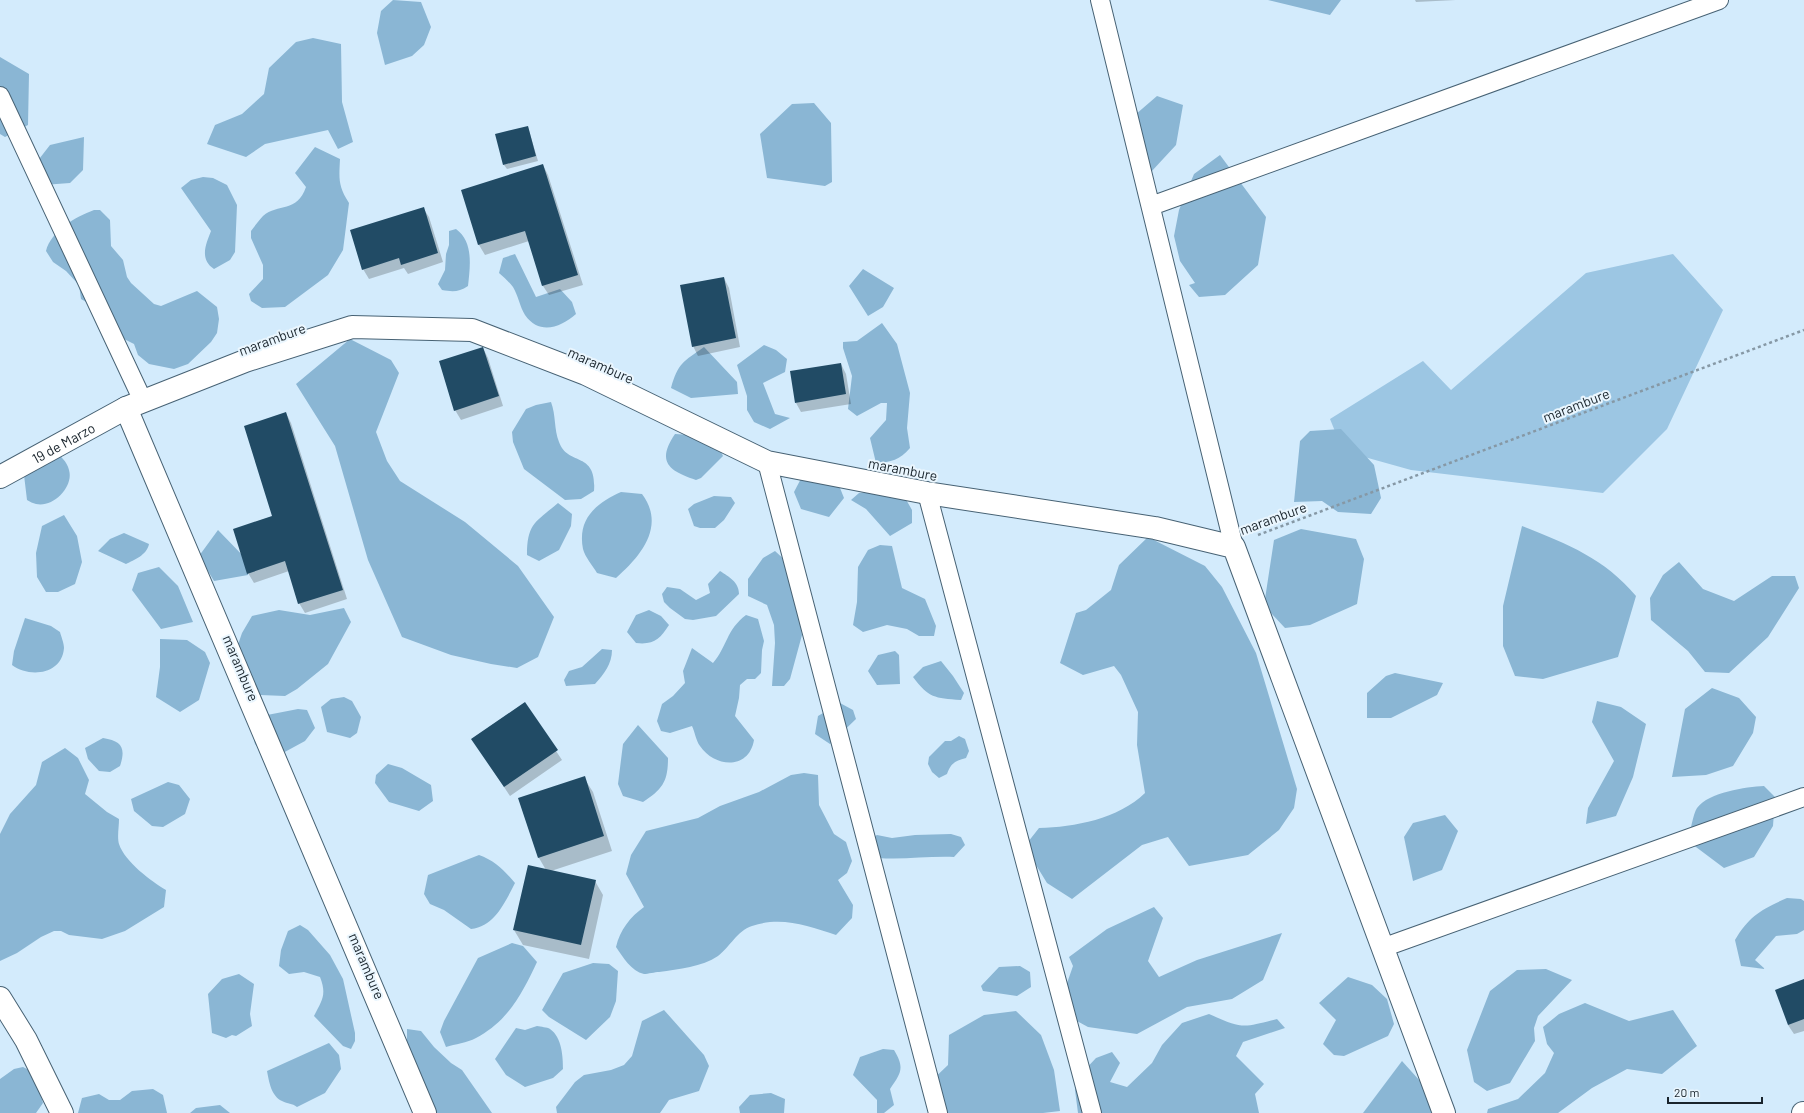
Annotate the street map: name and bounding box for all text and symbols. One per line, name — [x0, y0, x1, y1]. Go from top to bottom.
street label: marambure — [236, 319, 308, 359]
street label: marambure — [565, 343, 637, 387]
street label: marambure — [1540, 384, 1612, 426]
street label: 19 de Marzo — [29, 418, 98, 466]
street label: marambure — [867, 454, 939, 484]
street label: marambure — [1237, 498, 1309, 538]
street label: marambure — [219, 632, 263, 704]
street label: marambure — [345, 930, 389, 1002]
scale bar — [1668, 1079, 1762, 1105]
text: 20 m — [1674, 1085, 1700, 1099]

